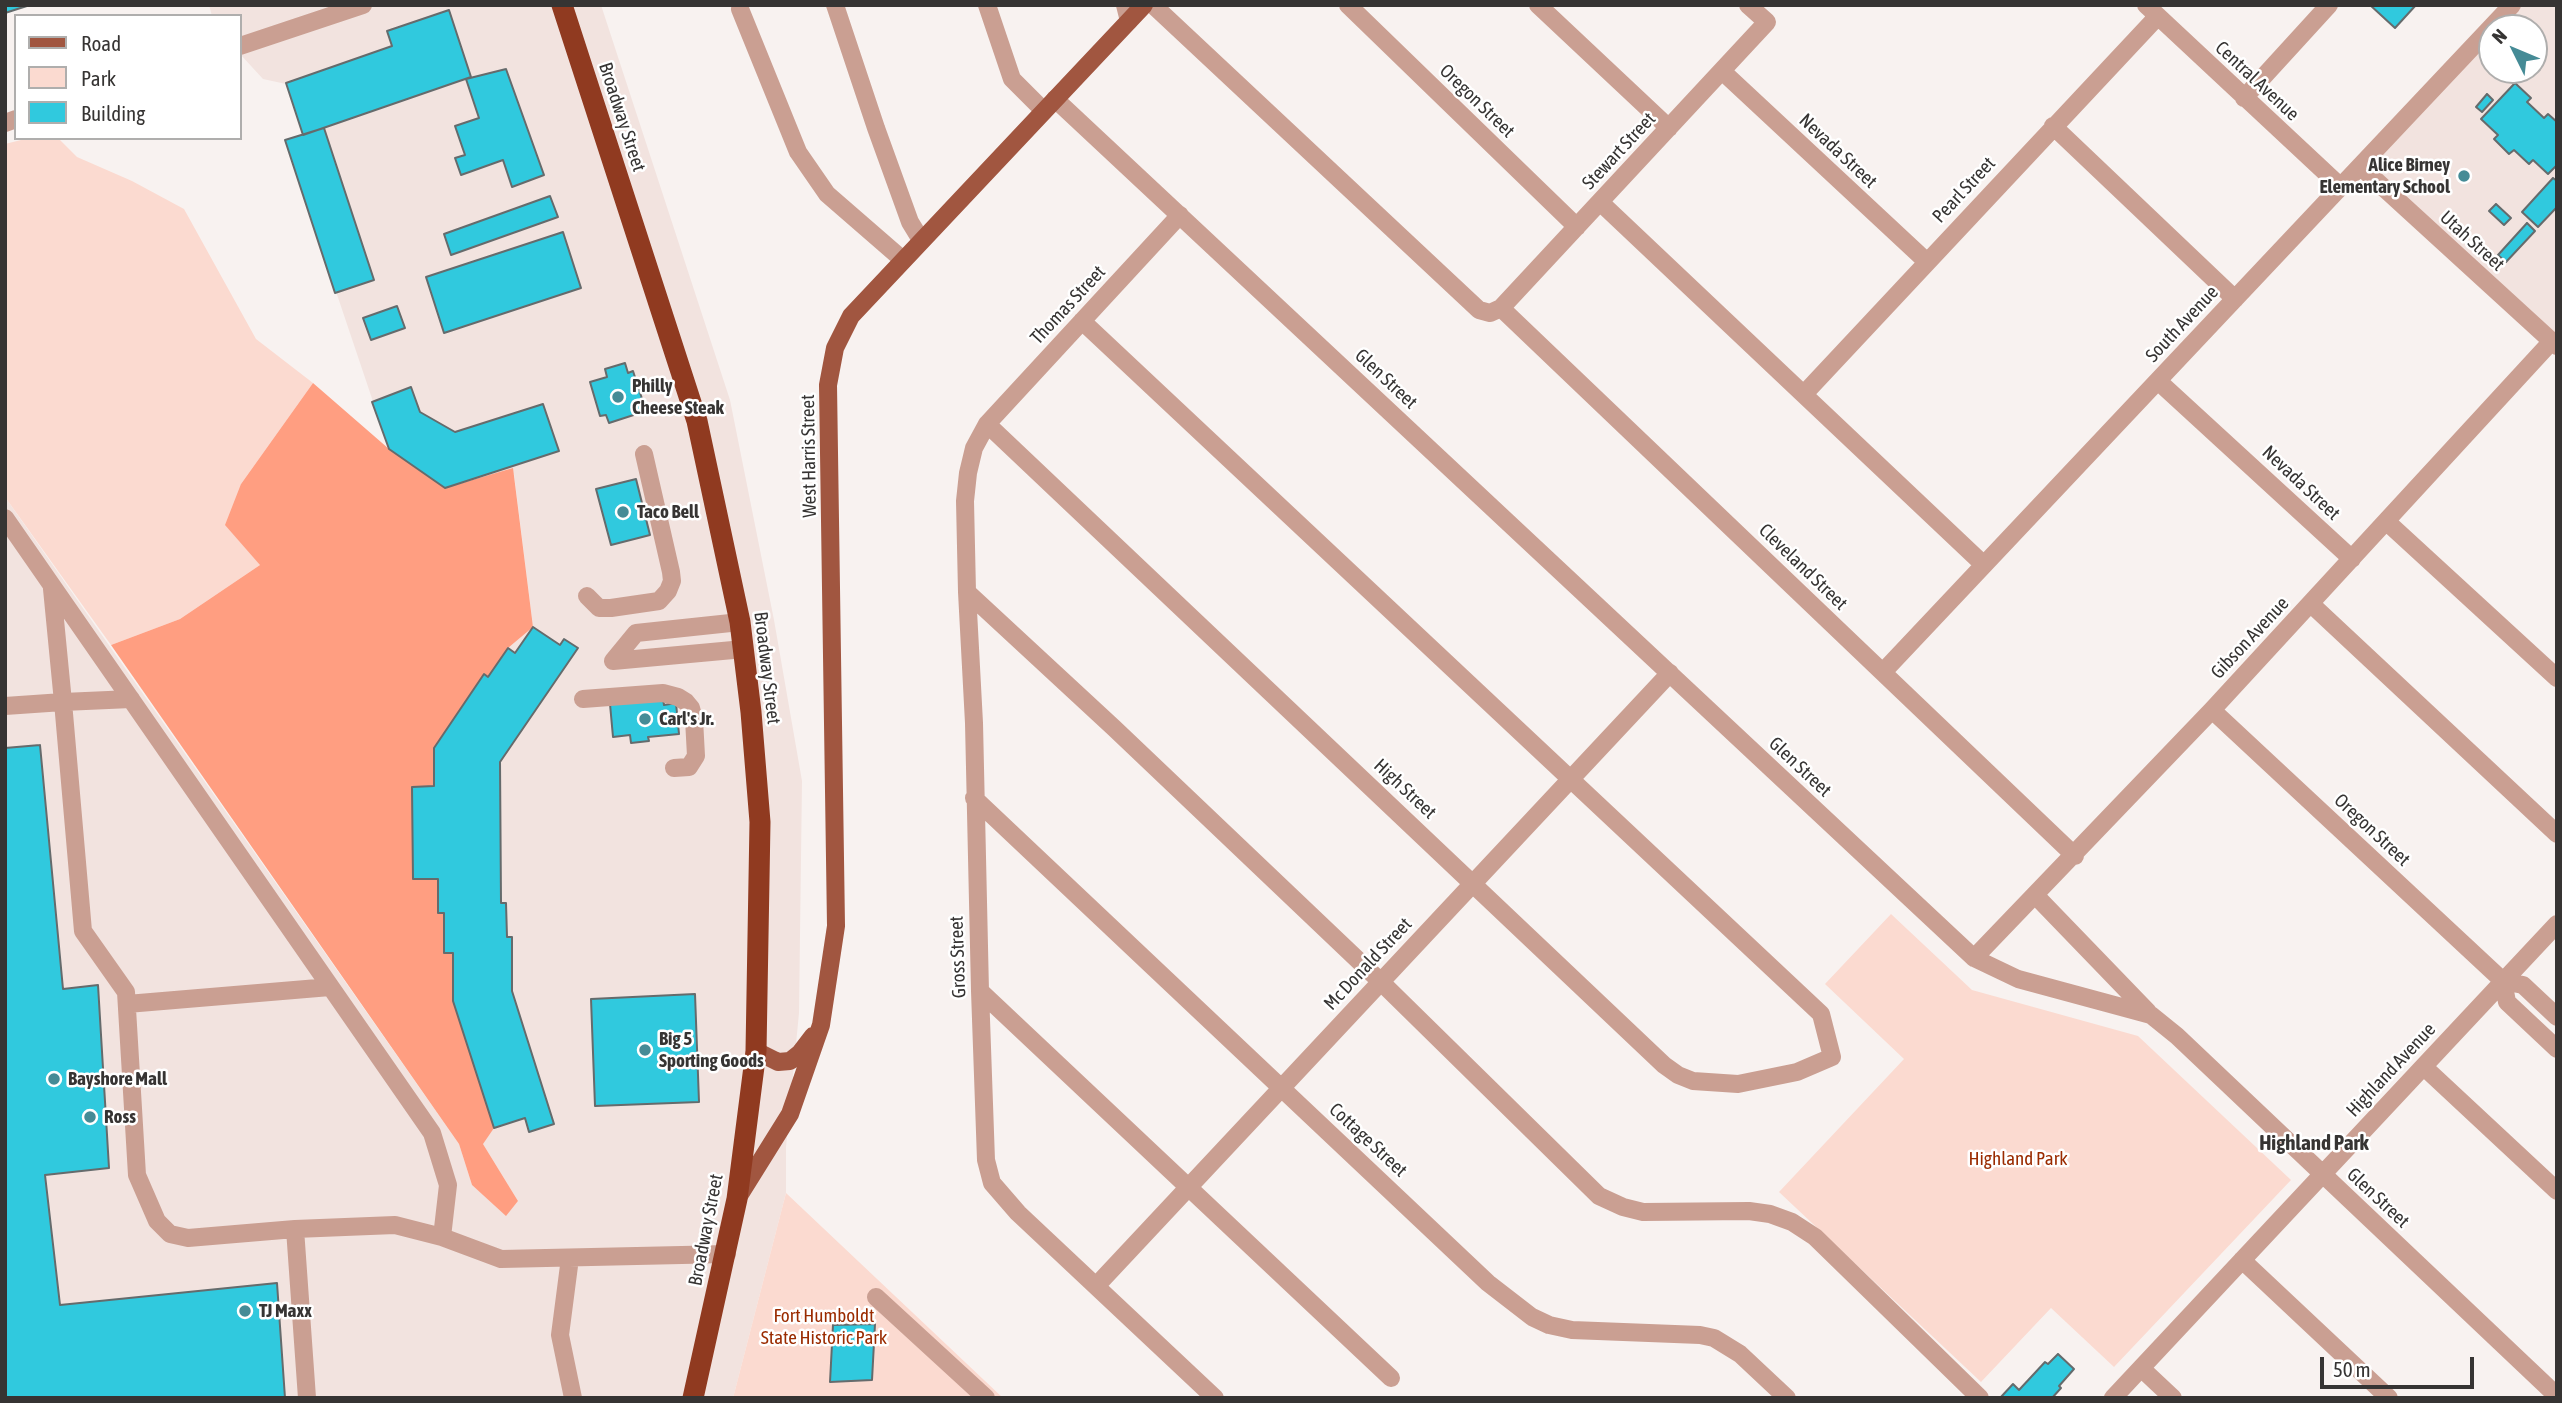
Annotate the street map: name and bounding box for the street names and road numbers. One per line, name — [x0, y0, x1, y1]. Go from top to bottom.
street label: Central Avenue — [2210, 36, 2304, 126]
street label: Broadway Street — [594, 60, 650, 174]
street label: Oregon Street — [1435, 60, 1519, 142]
street label: Stewart Street — [1578, 108, 1660, 194]
street label: Nevada Street — [1794, 109, 1882, 193]
street label: Pearl Street — [1928, 152, 2000, 228]
street label: Utah Street — [2435, 206, 2509, 276]
street label: Thomas Street — [1026, 261, 1110, 349]
street label: South Avenue — [2141, 281, 2223, 367]
street label: Glen Street — [1350, 344, 1422, 414]
street label: West Harris Street — [797, 394, 821, 518]
street label: Nevada Street — [2257, 441, 2345, 525]
street label: Cleveland Street — [1754, 519, 1852, 615]
street label: Gibson Avenue — [2206, 592, 2294, 684]
street label: Broadway Street — [749, 610, 785, 726]
street label: Glen Street — [1764, 732, 1836, 802]
street label: High Street — [1369, 754, 1441, 824]
street label: Oregon Street — [2329, 789, 2415, 871]
street label: Mc Donald Street — [1319, 913, 1417, 1015]
street label: Gross Street — [945, 915, 971, 999]
street label: Highland Avenue — [2342, 1018, 2440, 1122]
street label: Cottage Street — [1324, 1098, 1412, 1182]
street label: Glen Street — [2342, 1163, 2414, 1233]
street label: Broadway Street — [684, 1172, 728, 1288]

